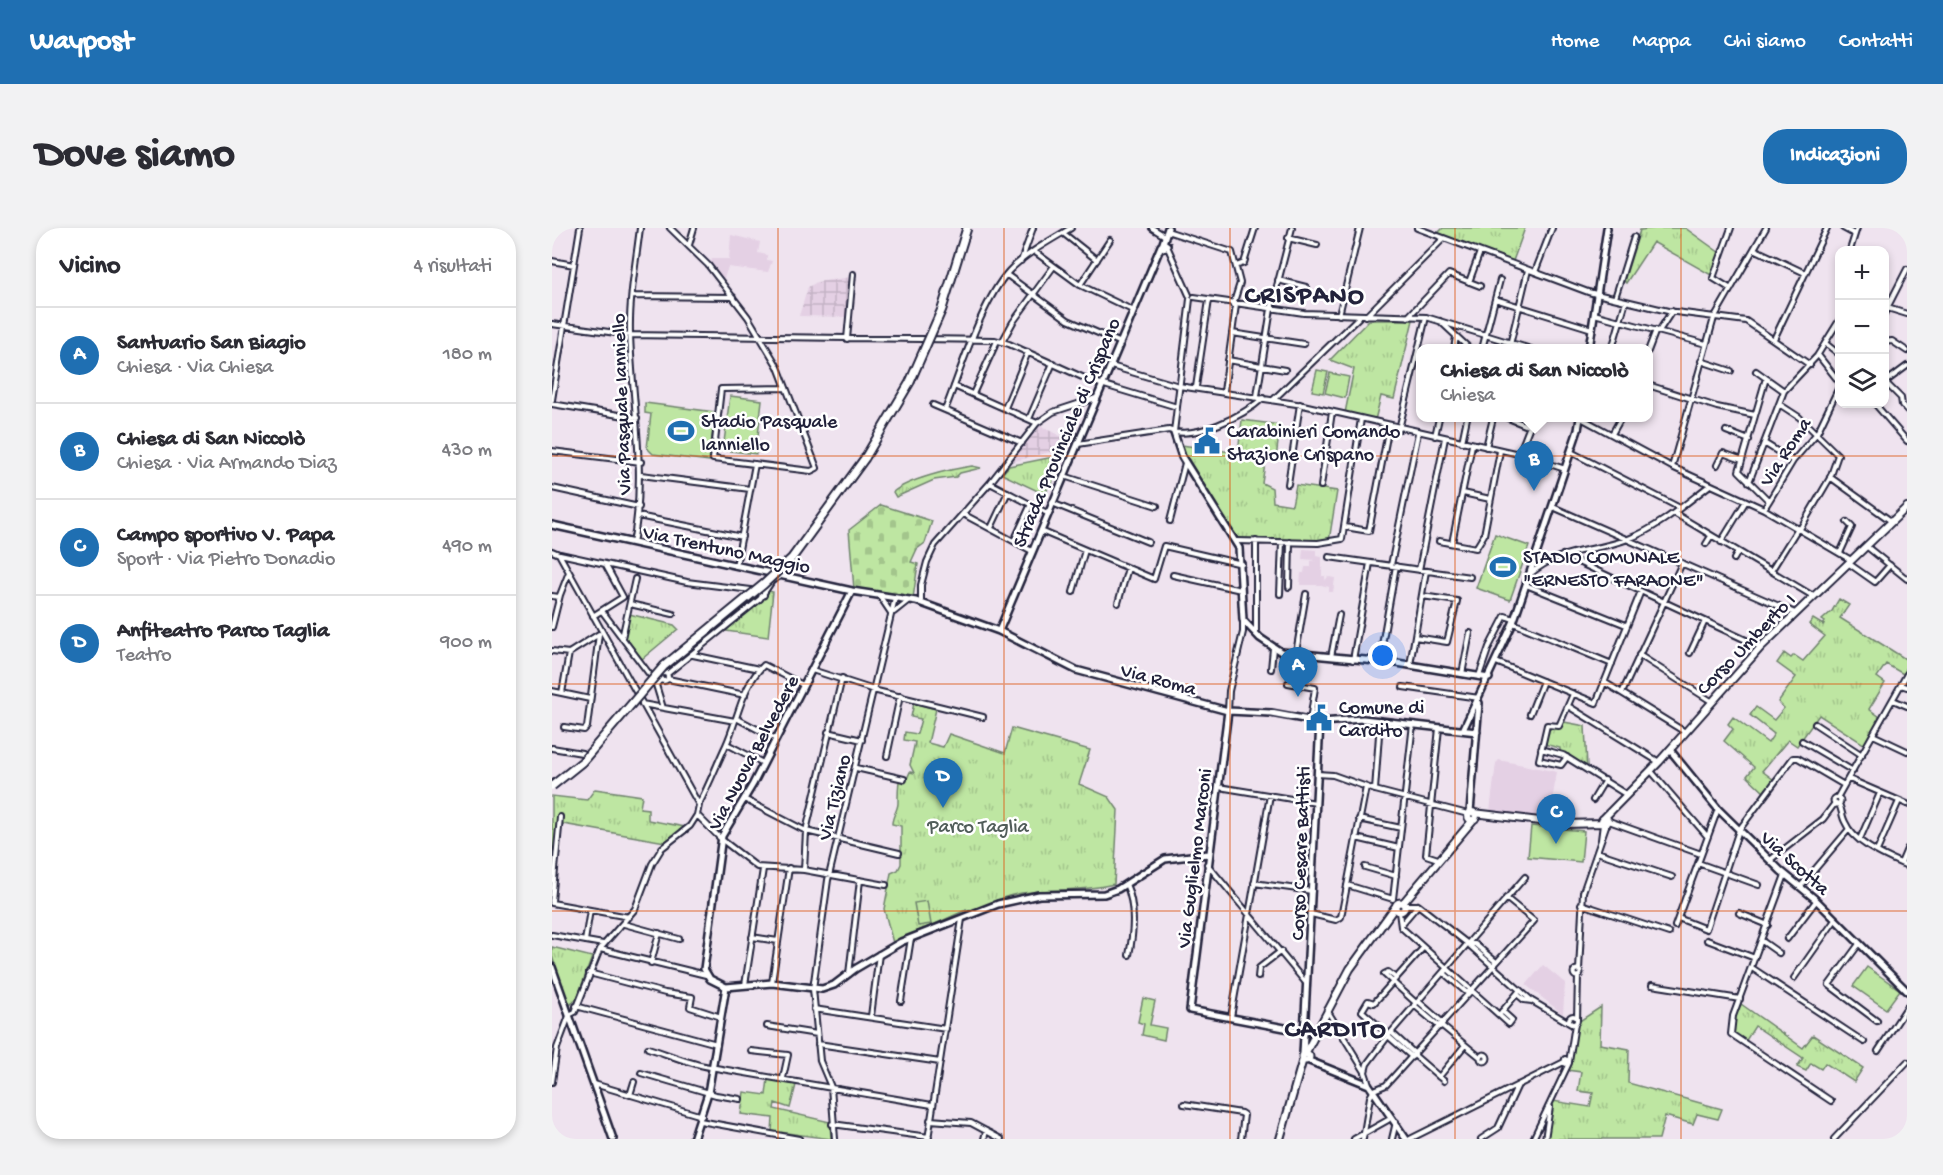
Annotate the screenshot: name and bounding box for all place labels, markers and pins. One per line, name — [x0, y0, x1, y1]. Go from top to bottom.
place label: Stadio Pasquale Ianniello — [701, 412, 838, 458]
sports icon: Stadio Pasquale Ianniello — [666, 416, 696, 446]
place label: Carabinieri Comando Stazione Crispano — [1227, 422, 1400, 468]
public building icon: Carabinieri Comando Stazione Crispano — [1192, 426, 1222, 456]
pin: B — [1514, 442, 1554, 491]
place label: STADIO COMUNALE "ERNESTO FARAONE" — [1523, 548, 1704, 594]
sports icon: STADIO COMUNALE "ERNESTO FARAONE" — [1488, 552, 1518, 582]
pin: A — [1278, 648, 1318, 697]
place label: Comune di Cardito — [1339, 698, 1424, 744]
public building icon: Comune di Cardito — [1304, 703, 1334, 733]
pin: D — [924, 758, 962, 808]
pin: C — [1536, 794, 1576, 844]

